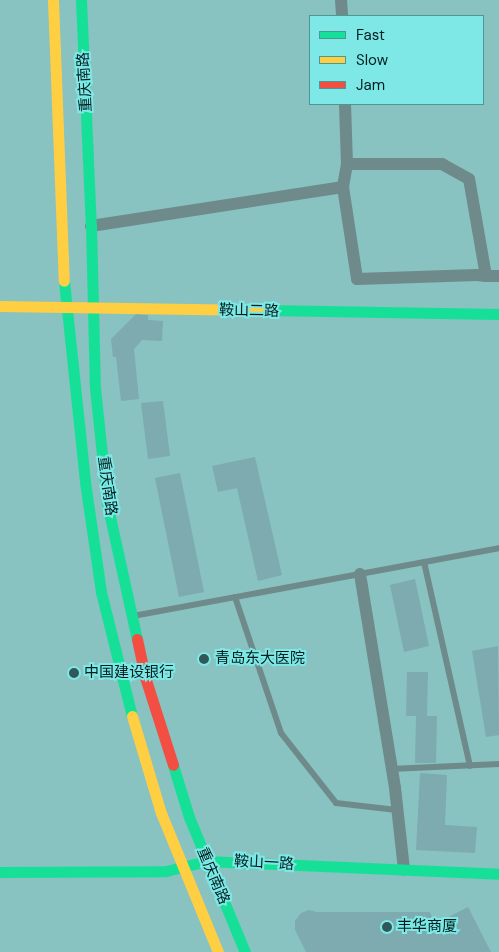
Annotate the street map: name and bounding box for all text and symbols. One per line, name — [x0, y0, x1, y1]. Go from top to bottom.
legend — [309, 15, 484, 105]
text: Fast — [356, 25, 385, 45]
text: Slow — [356, 50, 388, 70]
street label: 重庆南路 — [74, 52, 96, 112]
text: Jam — [356, 75, 385, 95]
street label: 鞍山二路 — [219, 301, 279, 321]
street label: 重庆南路 — [94, 455, 120, 517]
place label: 青岛东大医院 — [215, 650, 305, 668]
marker: 青岛东大医院 — [197, 652, 211, 666]
place label: 中国建设银行 — [84, 664, 174, 682]
marker: 中国建设银行 — [68, 667, 80, 679]
street label: 重庆南路 — [193, 845, 233, 907]
street label: 鞍山一路 — [234, 852, 294, 874]
place label: 丰华商厦 — [397, 918, 457, 936]
marker: 丰华商厦 — [381, 921, 393, 933]

